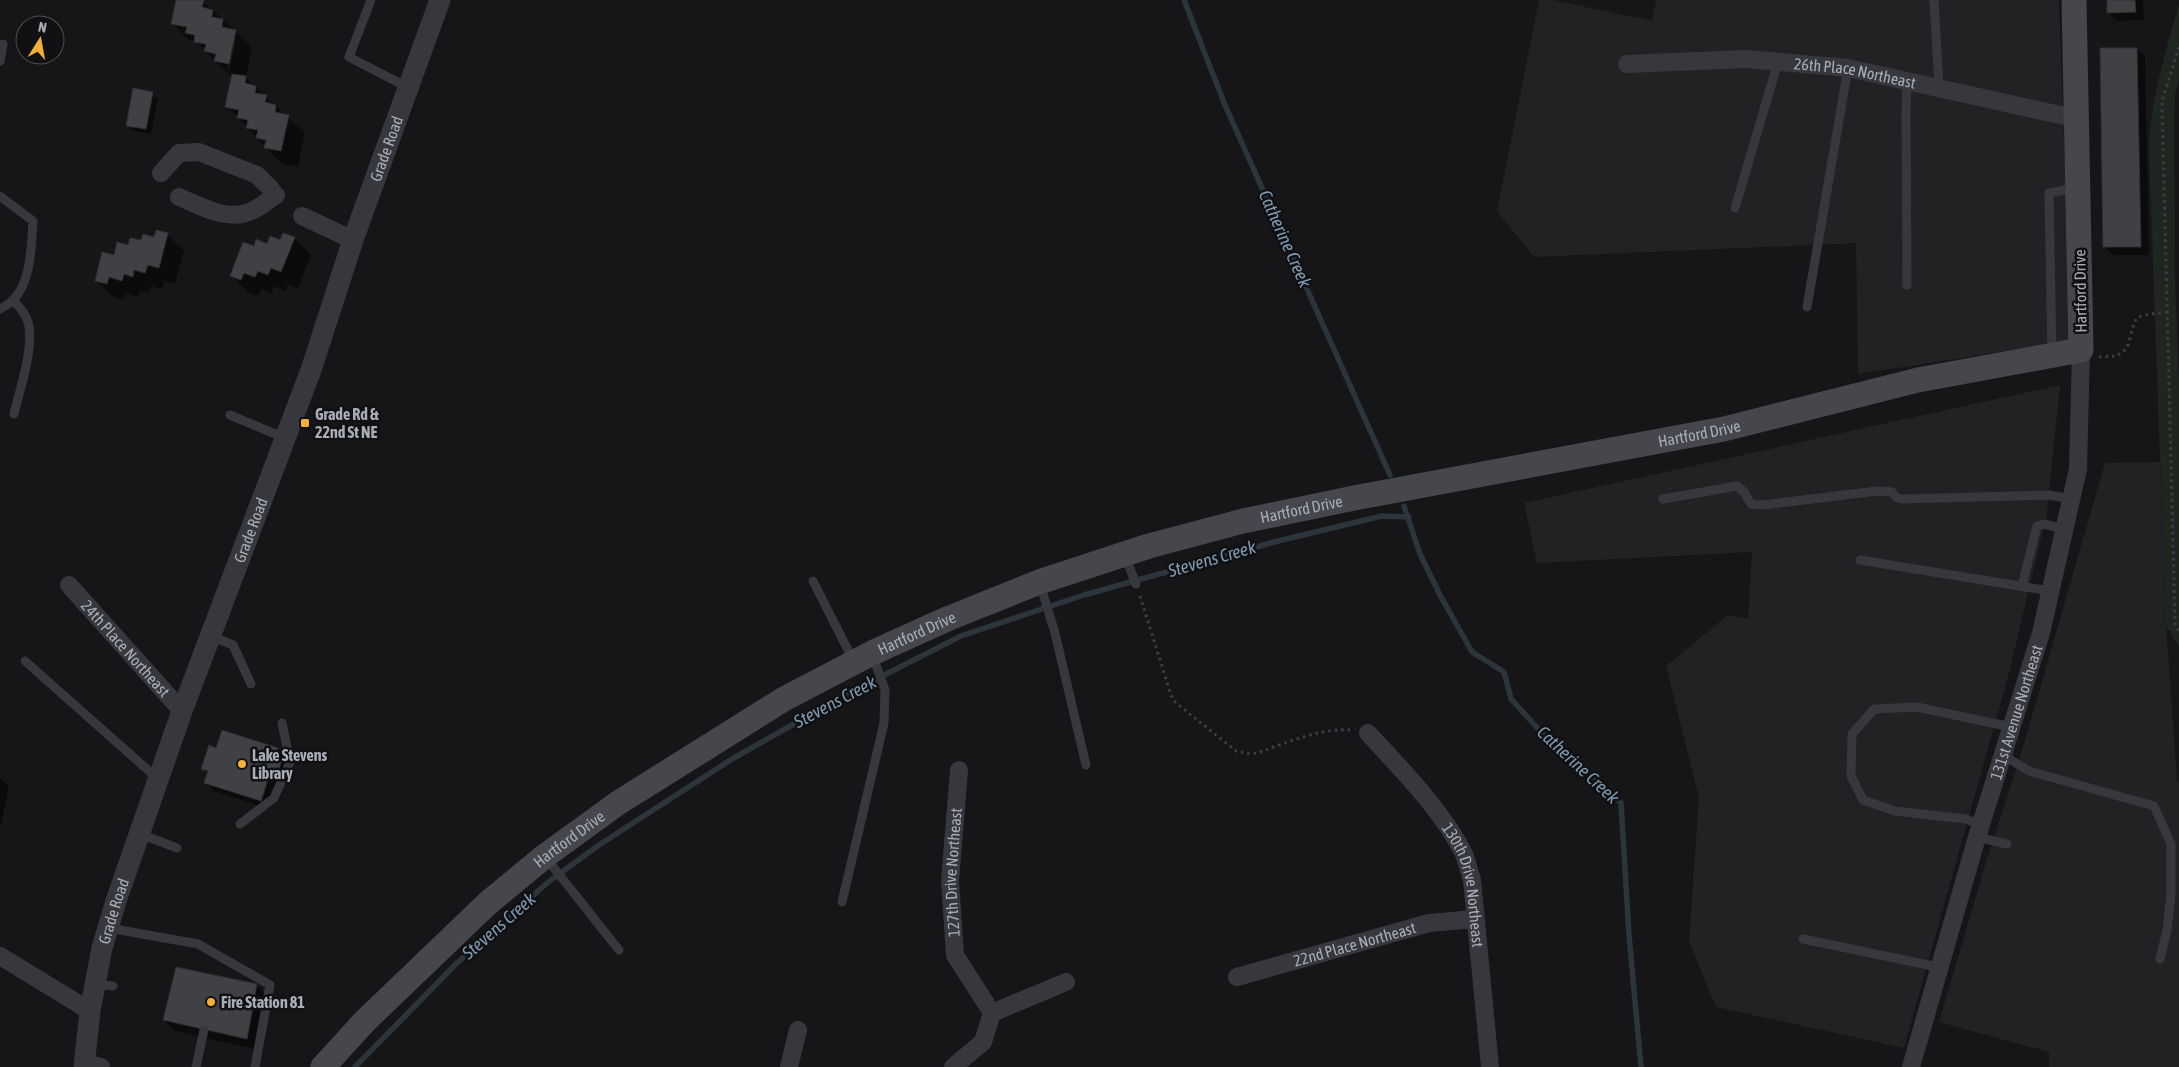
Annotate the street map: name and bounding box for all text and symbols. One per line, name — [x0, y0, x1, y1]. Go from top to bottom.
north arrow — [15, 15, 65, 65]
text: N — [37, 19, 48, 36]
street label: 26th Place Northeast — [1793, 54, 1918, 92]
street label: Grade Road — [366, 114, 406, 184]
water label: Catherine Creek — [1255, 187, 1317, 292]
street label: Hartford Drive — [2070, 249, 2090, 333]
place label: Grade Rd & 22nd St NE — [315, 405, 379, 441]
street label: Hartford Drive — [1656, 416, 1742, 450]
marker: Grade Rd & 22nd St NE — [299, 417, 311, 429]
street label: Hartford Drive — [1259, 492, 1344, 526]
street label: Grade Road — [230, 495, 271, 565]
water label: Stevens Creek — [1165, 536, 1259, 581]
street label: 24th Place Northeast — [78, 596, 174, 701]
street label: Hartford Drive — [875, 608, 958, 658]
street label: 131st Avenue Northeast — [1987, 642, 2046, 782]
water label: Stevens Creek — [789, 671, 881, 732]
water label: Catherine Creek — [1533, 721, 1624, 809]
place label: Lake Stevens Library — [252, 746, 328, 782]
marker: Lake Stevens Library — [236, 758, 248, 770]
street label: Hartford Drive — [530, 807, 608, 871]
street label: 127th Drive Northeast — [941, 807, 965, 938]
street label: 130th Drive Northeast — [1439, 819, 1487, 948]
street label: Grade Road — [95, 876, 132, 946]
water label: Stevens Creek — [457, 887, 540, 964]
street label: 22nd Place Northeast — [1291, 918, 1418, 970]
place label: Fire Station 81 — [221, 993, 305, 1011]
marker: Fire Station 81 — [205, 996, 217, 1008]

